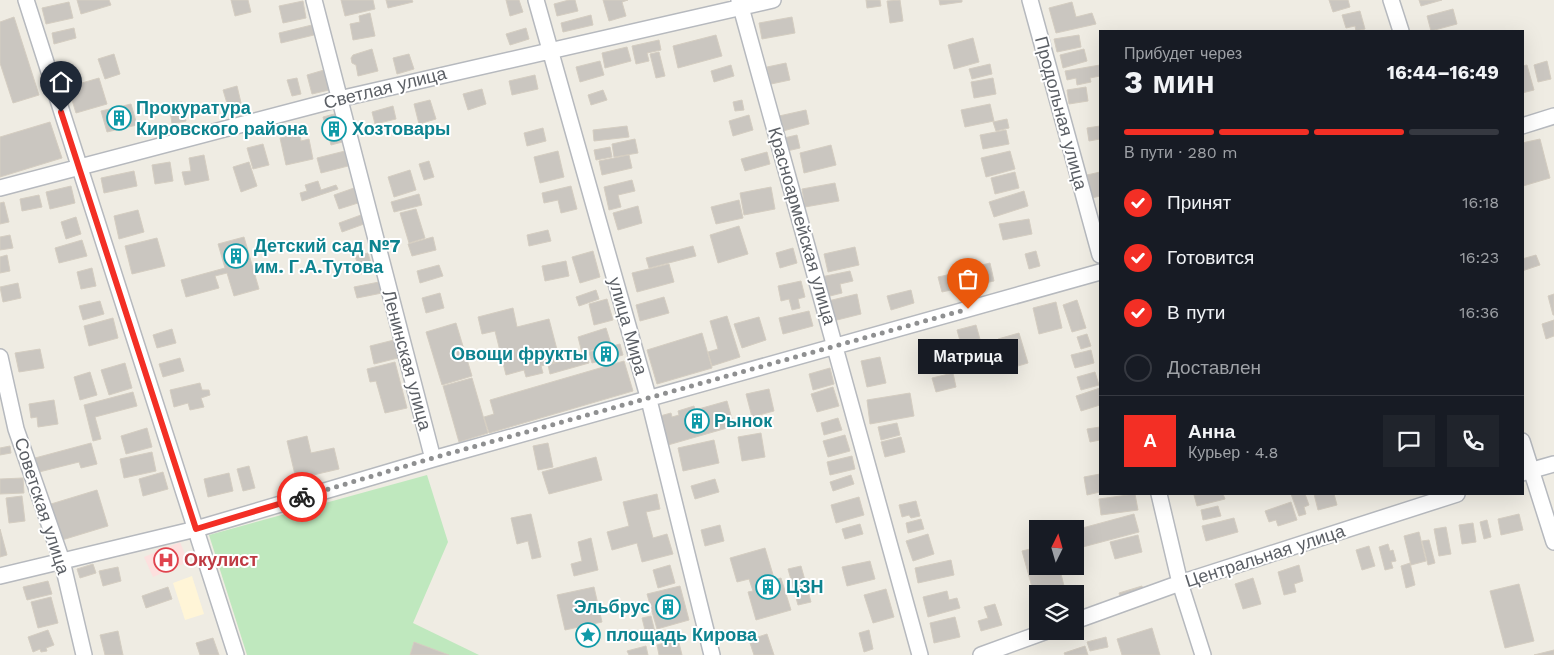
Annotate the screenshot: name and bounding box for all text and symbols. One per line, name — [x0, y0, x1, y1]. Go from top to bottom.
street label: Продольная улица — [1031, 34, 1092, 193]
text: Прибудет через — [1124, 44, 1242, 63]
pin — [40, 61, 82, 112]
text: 16:44–16:49 — [1387, 61, 1499, 84]
street label: Светлая улица — [321, 62, 449, 113]
text: 3 мин — [1124, 63, 1215, 101]
icon: home — [47, 68, 75, 96]
place label: Прокуратура Кировского района — [136, 97, 309, 139]
building icon: Прокуратура Кировского района — [106, 105, 132, 131]
building icon: Хозтовары — [321, 116, 347, 142]
place label: Хозтовары — [352, 118, 450, 139]
street label: Красноармейская улица — [764, 125, 841, 328]
text: В пути · 280 m — [1124, 143, 1237, 162]
icon: check — [1124, 189, 1152, 217]
text: Принят — [1167, 191, 1231, 214]
text: 16:18 — [1462, 193, 1499, 212]
place label: Детский сад №7 им. Г.А.Тутова — [254, 235, 400, 277]
building icon: Детский сад №7 им. Г.А.Тутова — [223, 243, 249, 269]
icon: check — [1124, 244, 1152, 272]
text: Готовится — [1167, 246, 1254, 269]
text: 16:23 — [1460, 248, 1499, 267]
pin — [947, 258, 989, 309]
icon: bag — [954, 265, 982, 293]
street label: улица Мира — [605, 275, 653, 378]
street label: Ленинская улица — [379, 287, 437, 433]
icon: check — [1124, 299, 1152, 327]
text: В пути — [1167, 301, 1225, 324]
text: 16:36 — [1459, 303, 1499, 322]
callout: Матрица — [918, 339, 1018, 374]
building icon: Овощи фрукты — [593, 341, 619, 367]
place label: Овощи фрукты — [451, 343, 588, 364]
text: Матрица — [934, 347, 1002, 366]
text: Доставлен — [1167, 356, 1261, 379]
building icon: Рынок — [684, 408, 710, 434]
place label: Рынок — [714, 410, 773, 431]
button: chat — [1383, 415, 1435, 467]
button: phone — [1447, 415, 1499, 467]
text: Анна — [1188, 420, 1235, 443]
text: А — [1143, 429, 1157, 452]
street label: Советская улица — [10, 435, 75, 578]
text: Курьер · 4.8 — [1188, 443, 1278, 462]
courier — [277, 472, 327, 522]
icon: bike — [288, 483, 316, 511]
street label: Центральная улица — [1182, 519, 1348, 591]
north arrow — [1029, 520, 1084, 575]
map controls — [1029, 520, 1084, 640]
hospital icon: Окулист — [153, 547, 179, 573]
place label: Окулист — [184, 549, 258, 570]
building icon: ЦЗН — [755, 574, 781, 600]
place label: ЦЗН — [786, 576, 823, 597]
button: layers — [1029, 585, 1084, 640]
building icon: Эльбрус — [655, 594, 681, 620]
place label: Эльбрус — [574, 596, 650, 617]
place icon: площадь Кирова — [575, 622, 601, 648]
place label: площадь Кирова — [606, 624, 758, 645]

